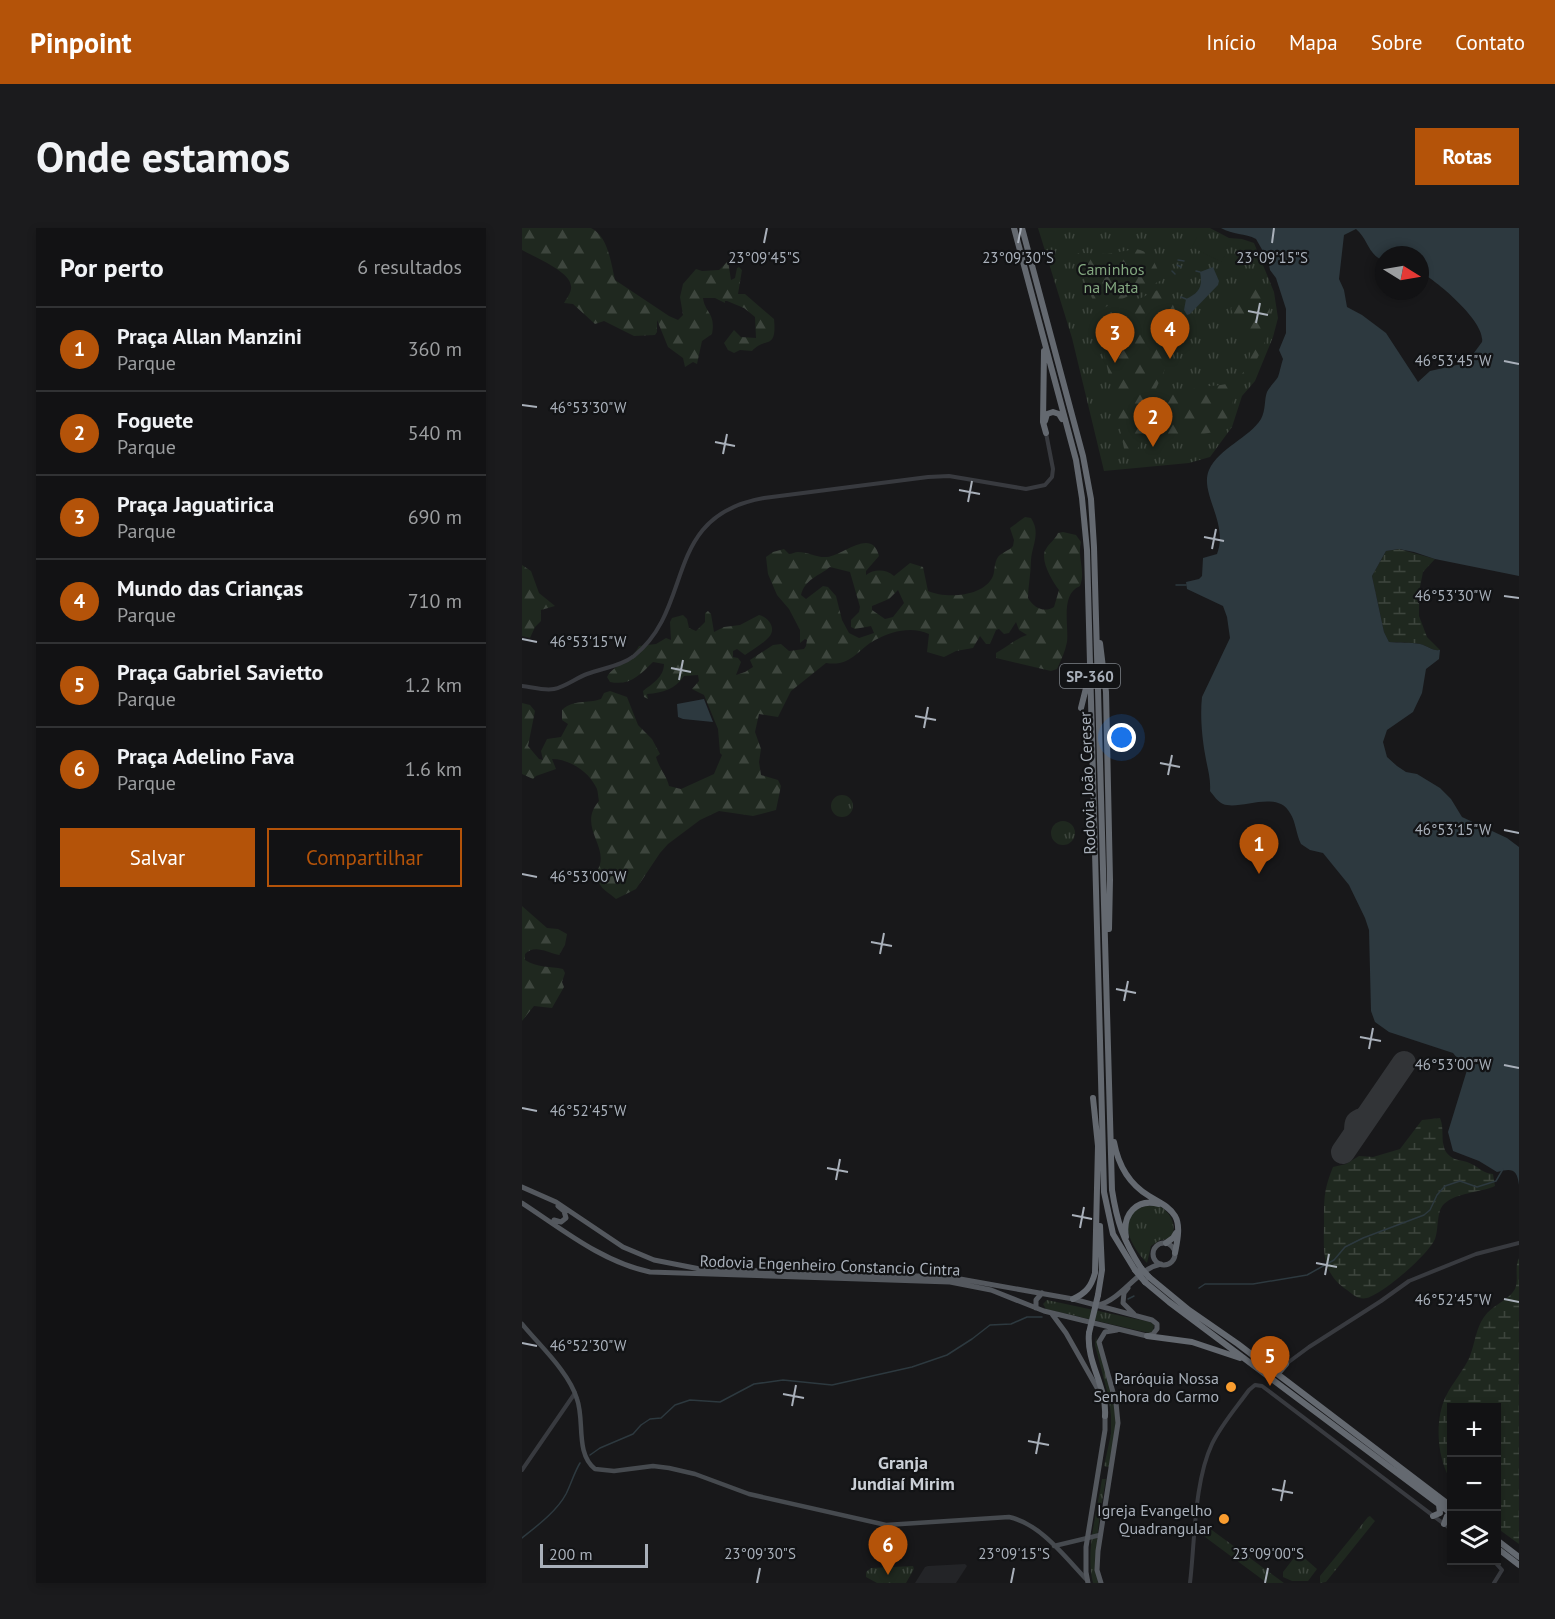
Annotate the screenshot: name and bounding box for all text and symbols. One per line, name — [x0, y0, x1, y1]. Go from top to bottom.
text: Pinpoint — [30, 24, 132, 61]
text: Início — [1206, 29, 1256, 56]
text: Mapa — [1289, 29, 1338, 56]
text: Sobre — [1371, 29, 1422, 56]
text: Contato — [1455, 29, 1525, 56]
button: Rotas — [1415, 128, 1519, 185]
text: Onde estamos — [36, 129, 290, 184]
north arrow — [1375, 246, 1429, 300]
text: 23°09'45"S — [728, 248, 800, 267]
text: 23°09'30"S — [982, 248, 1054, 267]
text: 23°09'15"S — [1236, 248, 1308, 267]
text: Por perto — [60, 251, 164, 284]
text: 6 resultados — [357, 254, 462, 280]
park label: Caminhos na Mata — [1078, 259, 1145, 297]
pin: 4 — [1150, 310, 1190, 359]
pin: 3 — [1096, 314, 1134, 363]
text: Praça Allan Manzini — [117, 322, 302, 350]
text: 1 — [74, 336, 85, 362]
text: 360 m — [408, 336, 462, 362]
text: Parque — [117, 350, 176, 376]
text: 46°53'45"W — [1415, 351, 1492, 370]
text: 46°53'30"W — [550, 398, 627, 417]
pin: 2 — [1134, 398, 1172, 447]
text: Foguete — [117, 406, 194, 434]
text: 2 — [74, 420, 85, 446]
text: 540 m — [408, 420, 462, 446]
text: Parque — [117, 434, 176, 460]
text: Praça Jaguatirica — [117, 490, 274, 518]
text: 3 — [74, 504, 85, 530]
text: 690 m — [408, 504, 462, 530]
text: Parque — [117, 518, 176, 544]
text: Mundo das Crianças — [117, 574, 303, 602]
text: 46°53'30"W — [1415, 586, 1492, 605]
text: 4 — [74, 588, 85, 614]
text: 710 m — [408, 588, 462, 614]
text: Parque — [117, 602, 176, 628]
text: 46°53'15"W — [550, 632, 627, 651]
text: Praça Gabriel Savietto — [117, 658, 323, 686]
road number: SP-360 — [1060, 664, 1120, 688]
text: 5 — [74, 672, 85, 698]
text: 1.2 km — [405, 672, 462, 698]
text: Parque — [117, 686, 176, 712]
street label: Rodovia João Cereser — [1074, 711, 1099, 855]
your location — [1107, 723, 1136, 752]
text: Praça Adelino Fava — [117, 742, 294, 770]
text: 6 — [74, 756, 85, 782]
text: 1.6 km — [405, 756, 462, 782]
text: Parque — [117, 770, 176, 796]
text: 46°53'15"W — [1415, 820, 1492, 839]
pin: 1 — [1240, 824, 1278, 874]
button: Salvar — [60, 828, 255, 887]
button: Compartilhar — [267, 828, 462, 887]
text: 46°53'00"W — [550, 867, 627, 886]
text: 46°53'00"W — [1415, 1055, 1492, 1074]
text: 46°52'45"W — [550, 1101, 627, 1120]
street label: Rodovia Engenheiro Constancio Cintra — [699, 1250, 961, 1280]
text: 46°52'45"W — [1415, 1290, 1492, 1309]
text: 46°52'30"W — [550, 1336, 627, 1355]
pin: 5 — [1250, 1336, 1290, 1386]
place label: Paróquia Nossa Senhora do Carmo — [1093, 1368, 1219, 1406]
marker: Paróquia Nossa Senhora do Carmo — [1224, 1380, 1238, 1394]
map controls — [1447, 1403, 1501, 1565]
button: + — [1447, 1403, 1501, 1457]
district label: Granja Jundiaí Mirim — [850, 1451, 955, 1495]
button: − — [1447, 1457, 1501, 1511]
place label: Igreja Evangelho Quadrangular — [1097, 1500, 1213, 1538]
button: layers — [1447, 1511, 1501, 1565]
marker: Igreja Evangelho Quadrangular — [1217, 1512, 1231, 1526]
pin: 6 — [868, 1526, 908, 1575]
scale bar — [540, 1541, 648, 1568]
text: 200 m — [549, 1544, 592, 1564]
text: 23°09'30"S — [724, 1544, 796, 1563]
text: 23°09'15"S — [978, 1544, 1050, 1563]
text: 23°09'00"S — [1232, 1544, 1304, 1563]

